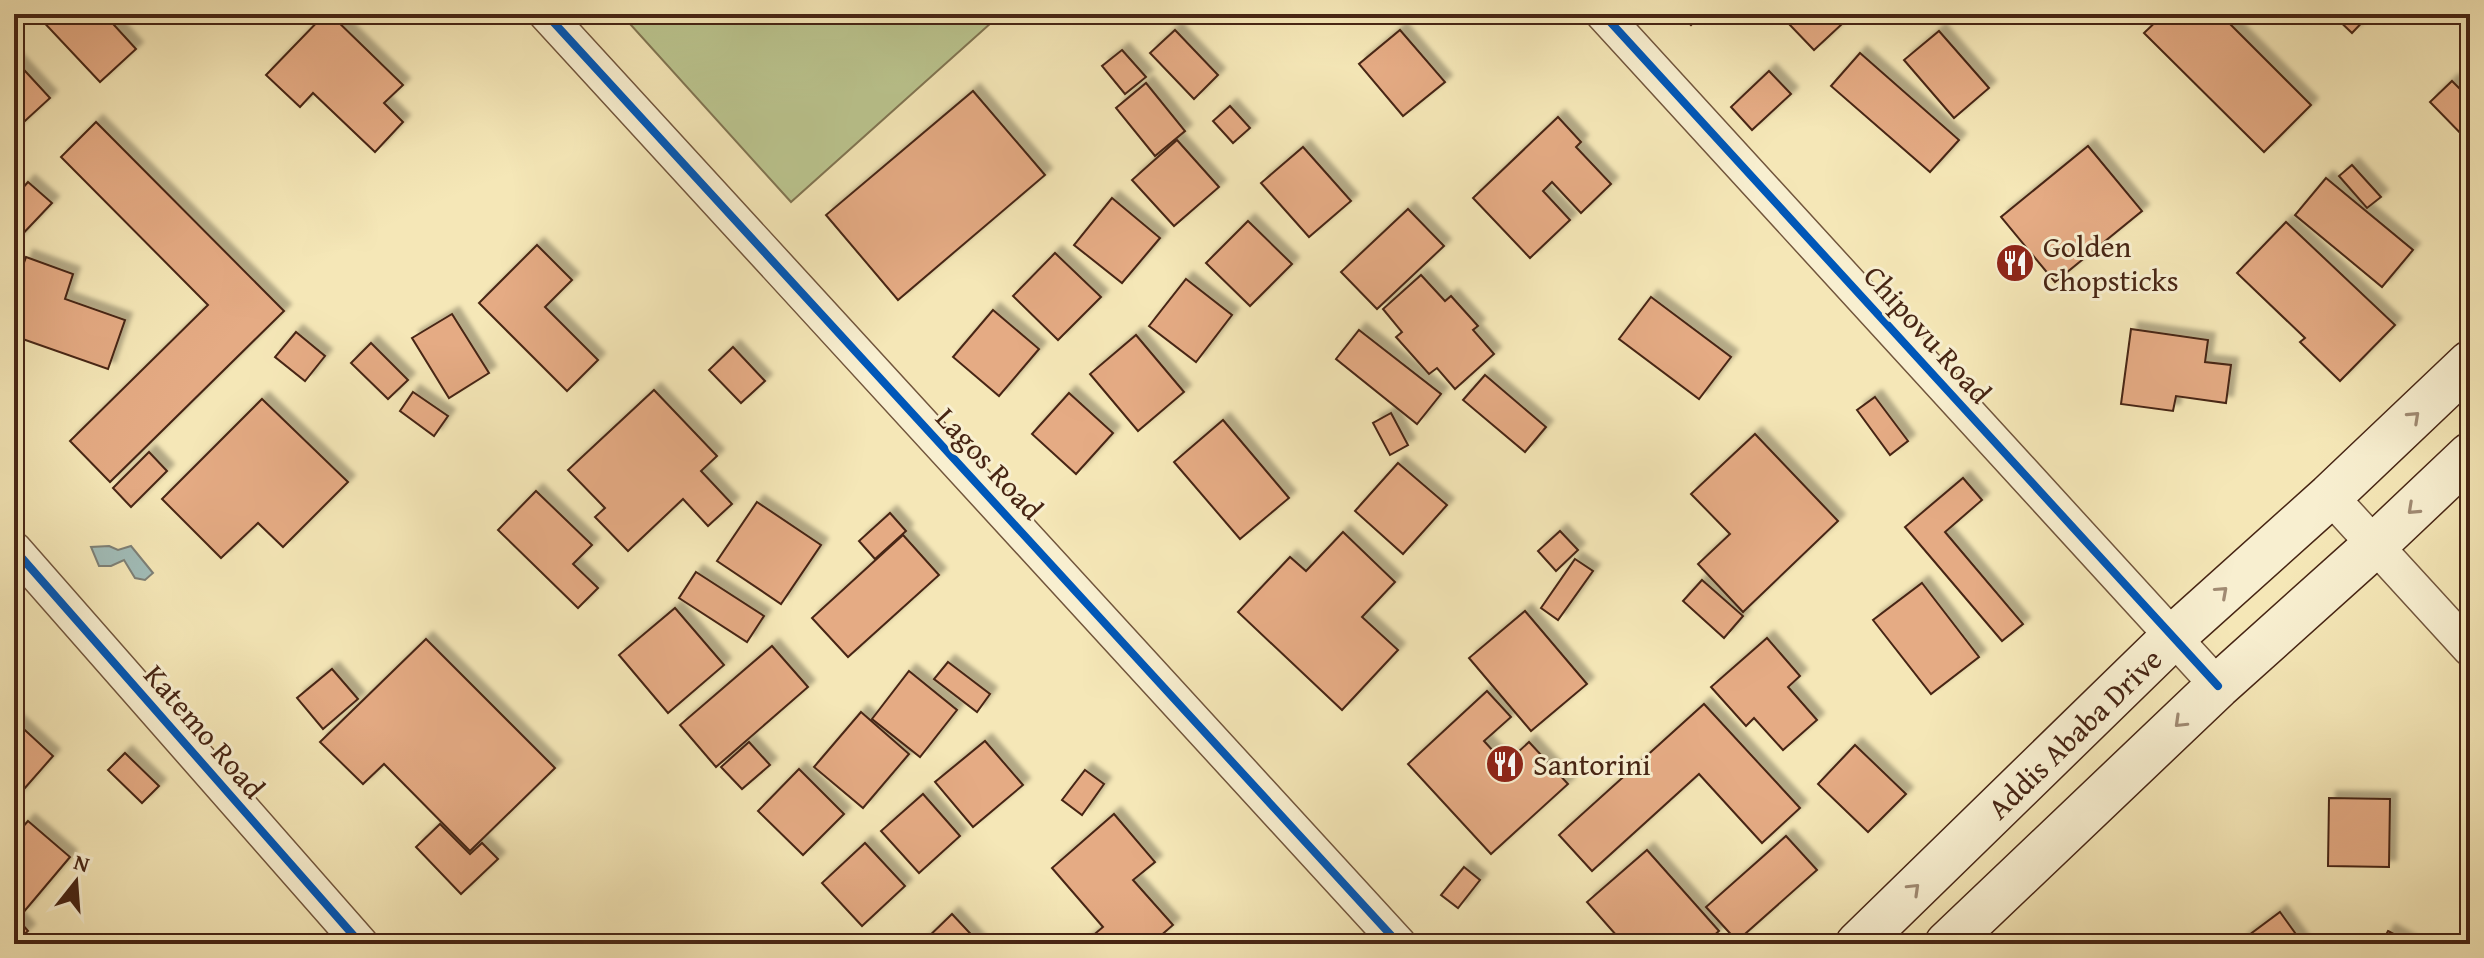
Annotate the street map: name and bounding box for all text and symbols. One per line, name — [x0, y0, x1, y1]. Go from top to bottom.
place label: Golden Chopsticks — [2043, 224, 2179, 302]
restaurant icon: Golden Chopsticks — [1994, 242, 2036, 284]
street label: Chipovu Road — [1854, 255, 2002, 413]
street label: Lagos Road — [926, 397, 1054, 529]
one-way arrow — [2404, 412, 2419, 426]
one-way arrow — [2408, 499, 2422, 514]
one-way arrow — [2213, 588, 2228, 602]
street label: Addis Ababa Drive — [1977, 638, 2172, 829]
street label: Katemo Road — [134, 654, 276, 808]
one-way arrow — [2175, 713, 2189, 727]
place label: Santorini — [1533, 742, 1651, 786]
restaurant icon: Santorini — [1484, 743, 1526, 785]
north arrow — [36, 842, 116, 922]
text: N — [70, 845, 94, 880]
one-way arrow — [1905, 884, 1919, 899]

